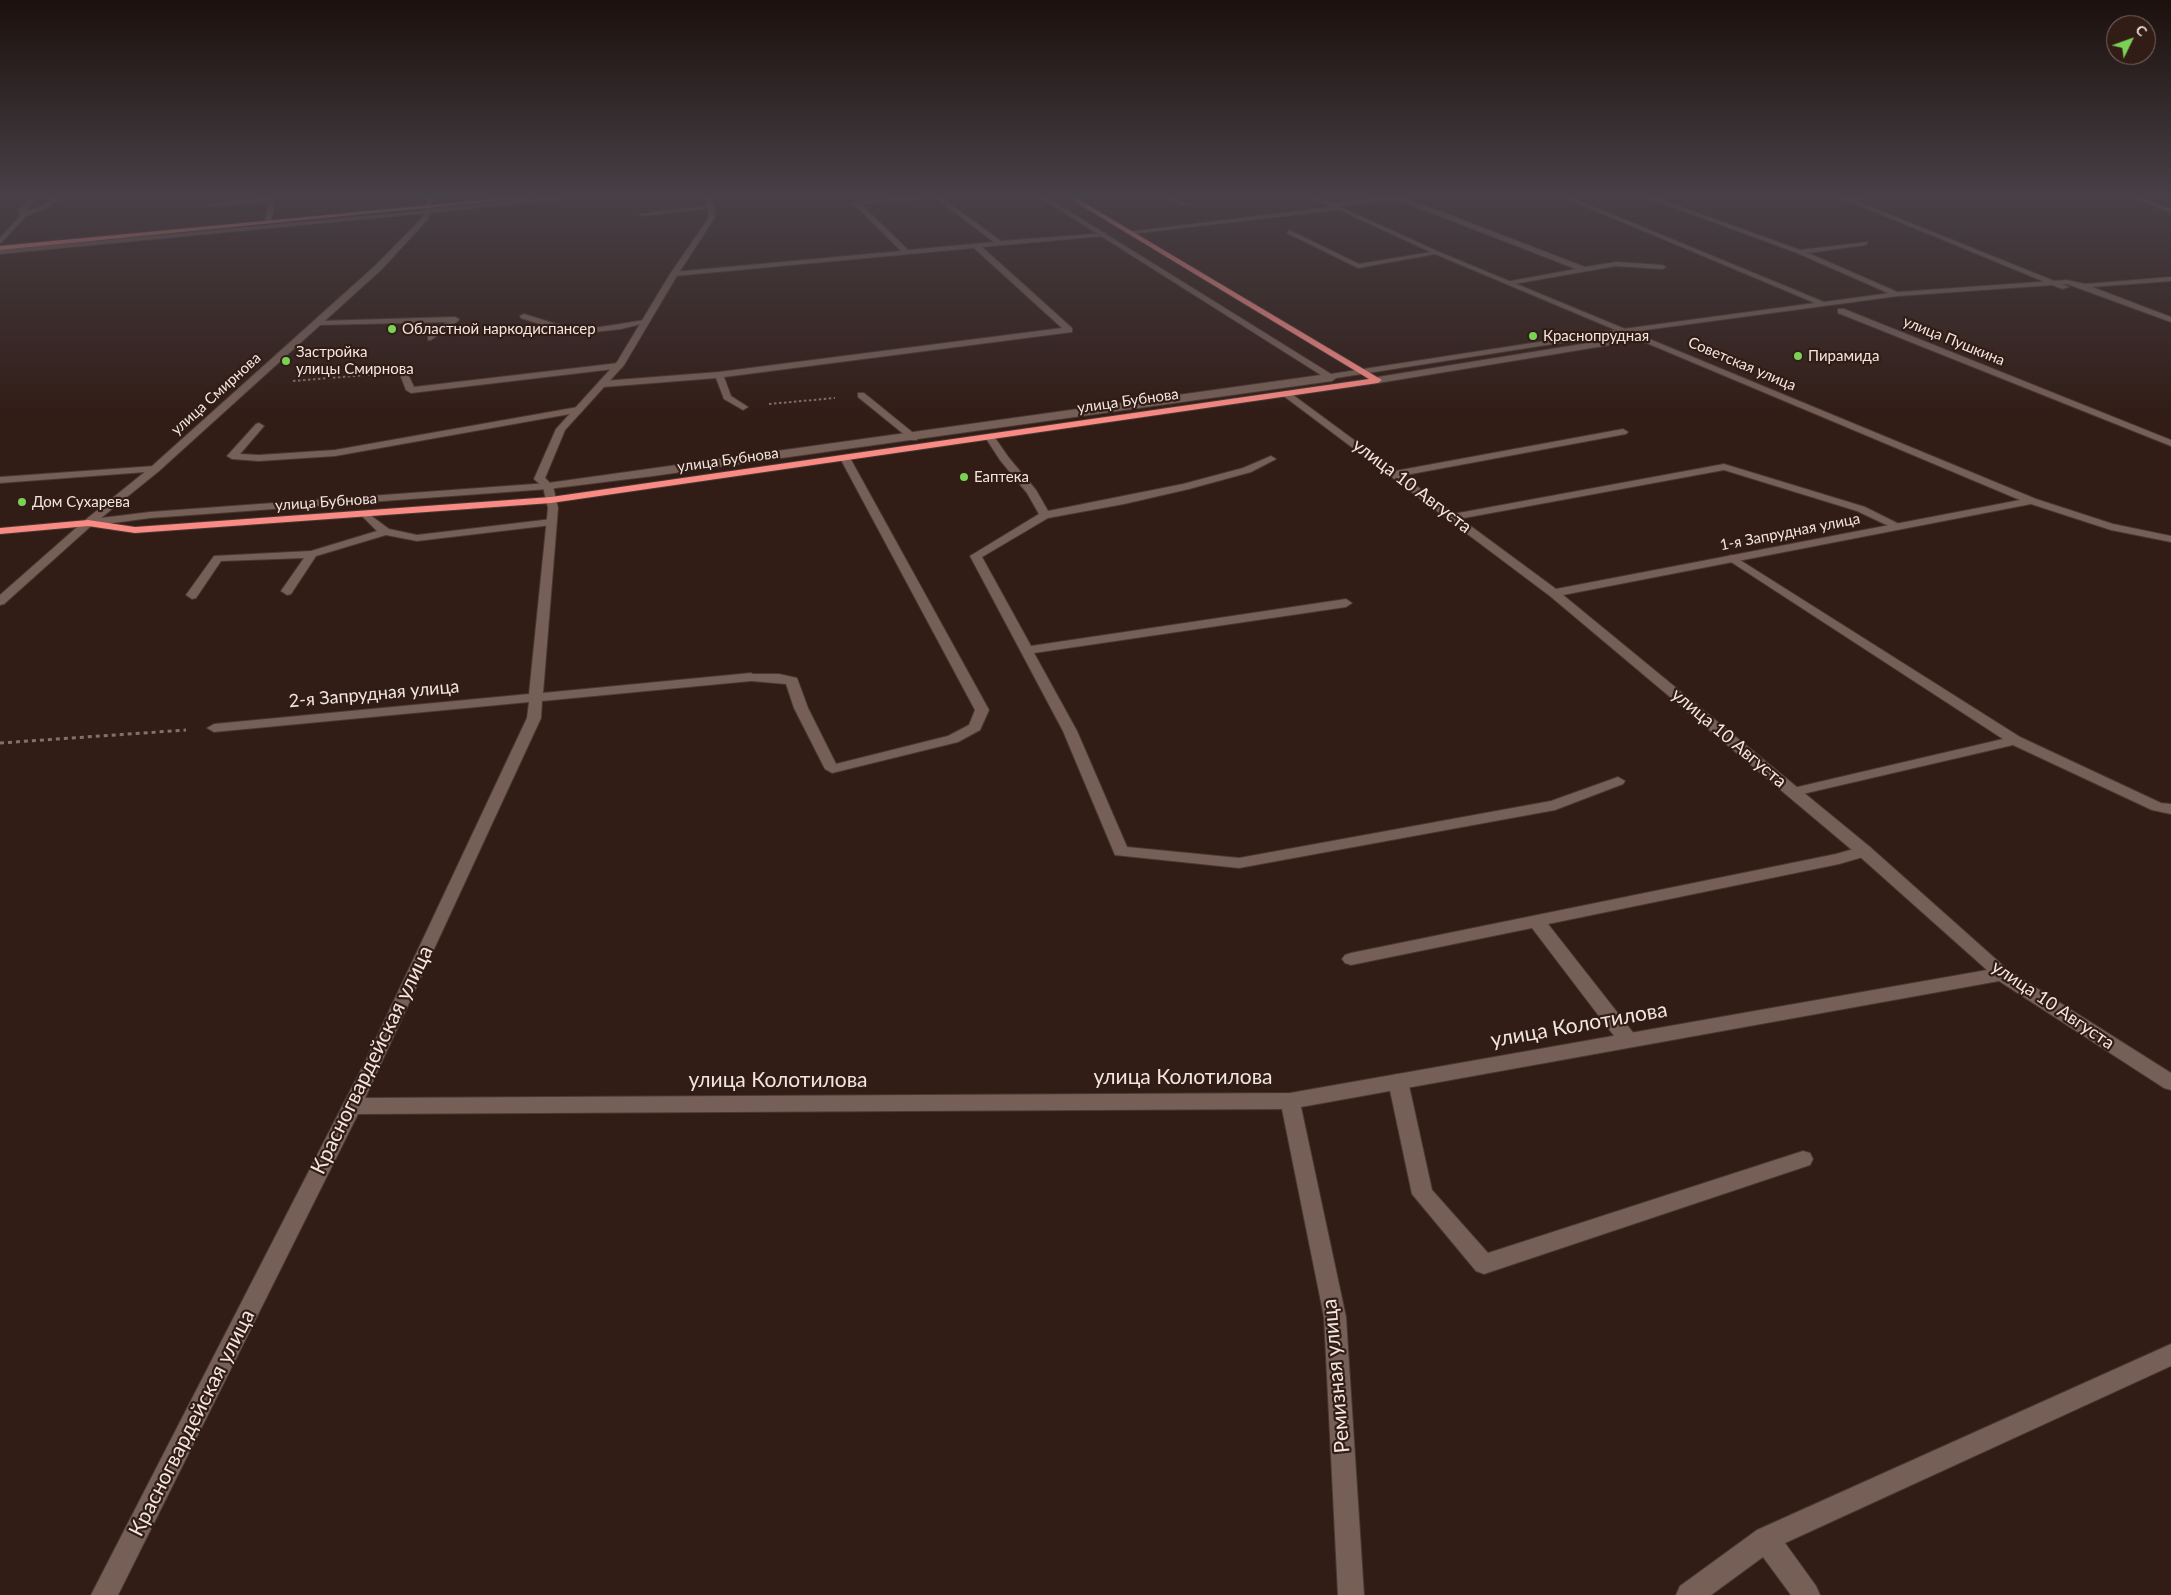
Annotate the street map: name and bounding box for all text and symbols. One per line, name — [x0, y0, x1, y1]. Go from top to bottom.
north arrow — [2106, 15, 2156, 65]
text: С — [2132, 21, 2151, 39]
street label: улица Пушкина — [1901, 312, 2007, 370]
place label: Областной наркодиспансер — [402, 320, 596, 338]
marker: Областной наркодиспансер — [386, 323, 398, 335]
place label: Краснопрудная — [1543, 327, 1649, 345]
marker: Краснопрудная — [1527, 330, 1539, 342]
street label: Советская улица — [1685, 333, 1799, 395]
place label: Застройка улицы Смирнова — [296, 343, 414, 378]
place label: Пирамида — [1808, 347, 1879, 365]
street label: улица Смирнова — [168, 349, 264, 439]
marker: Пирамида — [1792, 350, 1804, 362]
marker: Застройка улицы Смирнова — [280, 355, 292, 367]
street label: улица Бубнова — [1076, 385, 1180, 417]
street label: улица 10 Августа — [1348, 434, 1476, 538]
street label: улица Бубнова — [676, 444, 780, 476]
place label: Еаптека — [974, 468, 1029, 486]
marker: Еаптека — [958, 471, 970, 483]
street label: улица Бубнова — [274, 489, 378, 515]
place label: Дом Сухарева — [32, 493, 130, 511]
marker: Дом Сухарева — [16, 496, 28, 508]
street label: 1-я Запрудная улица — [1718, 510, 1862, 554]
street label: 2-я Запрудная улица — [288, 676, 460, 712]
street label: улица 10 Августа — [1667, 684, 1791, 792]
street label: Красногвардейская улица — [306, 942, 438, 1178]
street label: улица 10 Августа — [1988, 956, 2118, 1054]
street label: улица Колотилова — [1489, 997, 1669, 1053]
street label: улица Колотилова — [1093, 1064, 1273, 1090]
street label: улица Колотилова — [688, 1067, 868, 1093]
street label: Ремизная улица — [1317, 1298, 1355, 1454]
street label: Красногвардейская улица — [124, 1305, 260, 1541]

